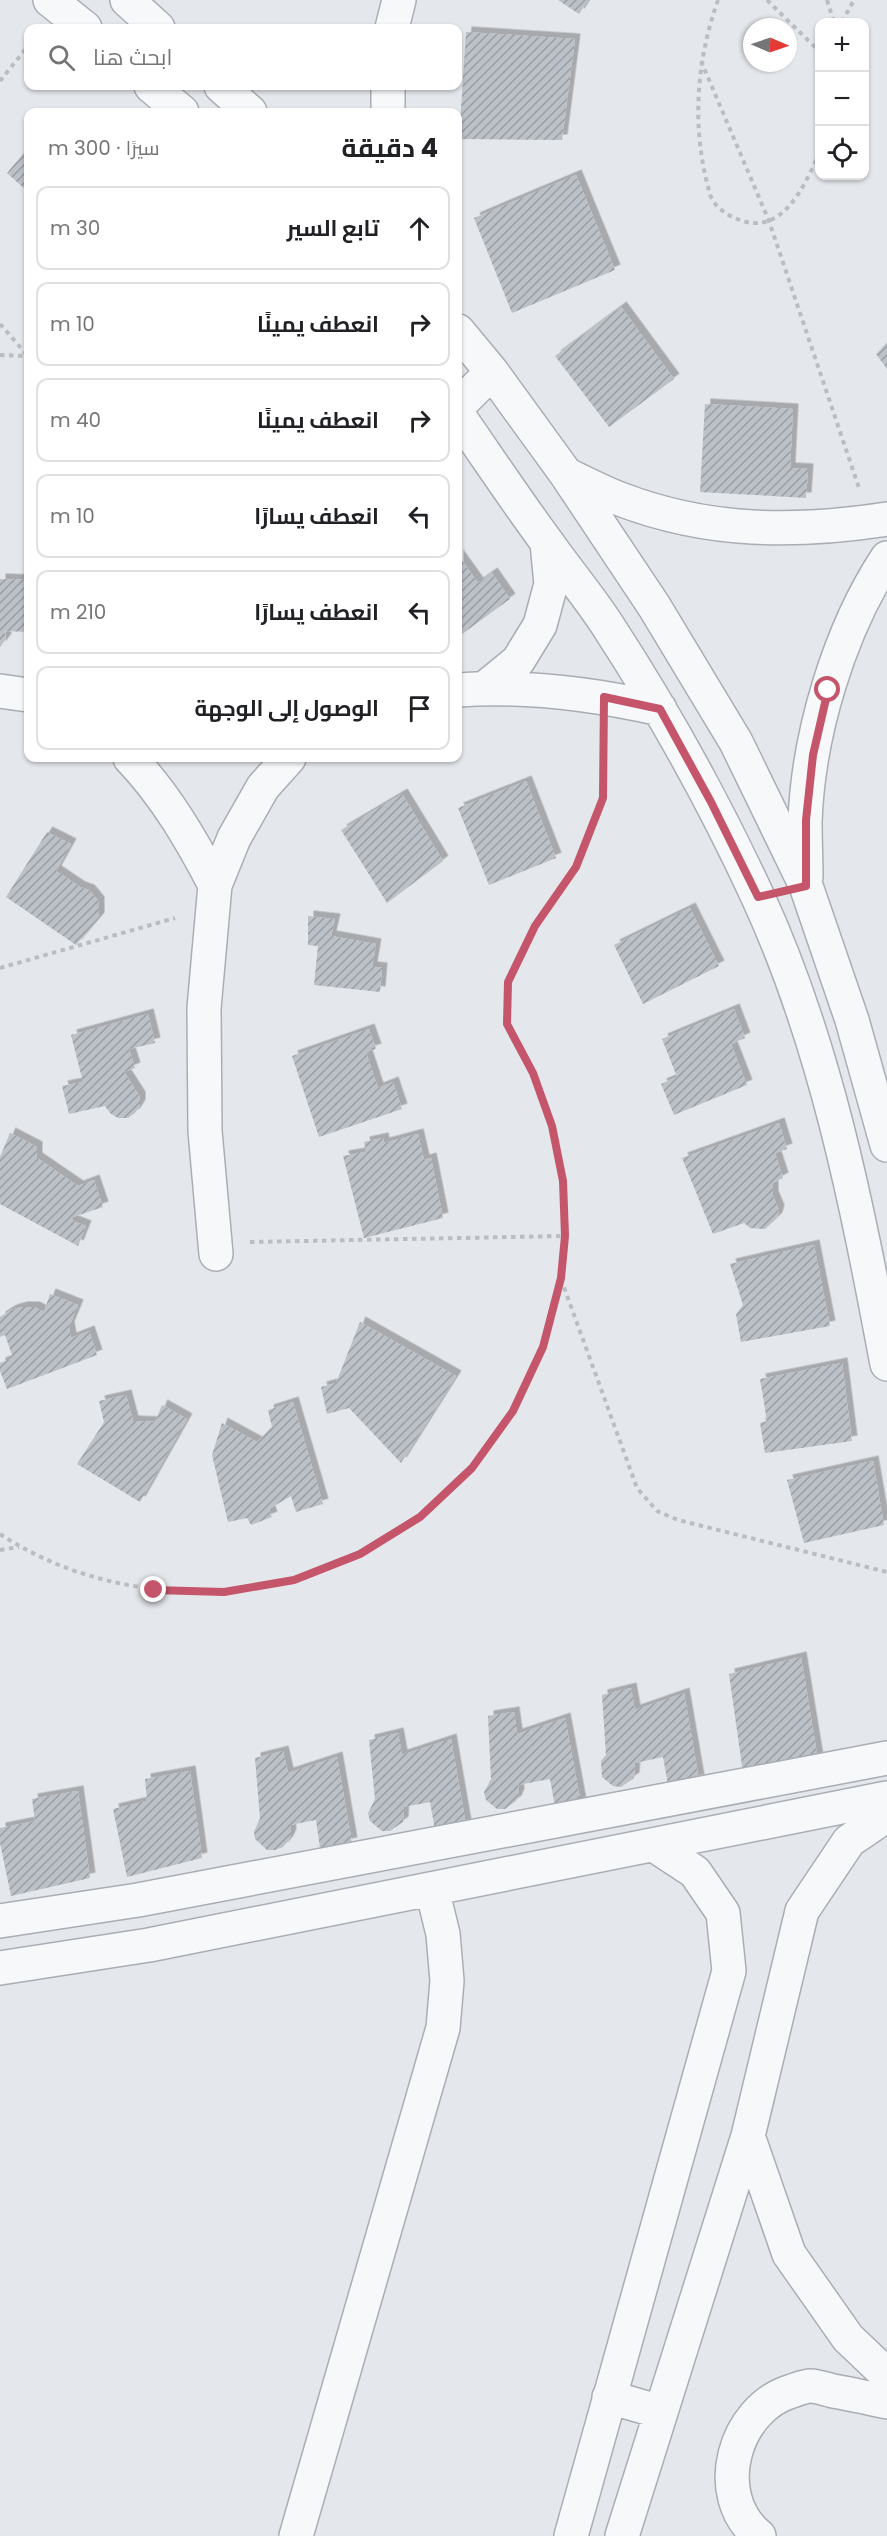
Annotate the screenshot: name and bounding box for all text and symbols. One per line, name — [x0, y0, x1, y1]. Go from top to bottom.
north arrow — [743, 18, 797, 72]
map controls — [815, 18, 869, 180]
button: + — [815, 18, 869, 72]
search box — [24, 24, 462, 90]
icon: search — [45, 41, 78, 74]
text: ابحث هنا — [93, 42, 172, 73]
button: − — [815, 72, 869, 126]
button: locate — [815, 126, 869, 180]
text: 4 دقيقة — [341, 130, 438, 166]
text: سيرًا · 300 m — [48, 134, 160, 162]
icon: ahead — [403, 212, 436, 245]
text: تابع السير — [287, 213, 379, 244]
text: 30 m — [50, 214, 100, 242]
icon: right — [403, 308, 436, 341]
text: انعطف يمينًا — [257, 309, 379, 340]
text: 10 m — [50, 310, 95, 338]
icon: right — [403, 404, 436, 437]
text: انعطف يمينًا — [257, 405, 379, 436]
text: 40 m — [50, 406, 101, 434]
icon: left — [403, 500, 436, 533]
text: انعطف يسارًا — [254, 501, 379, 532]
text: 10 m — [50, 502, 95, 530]
icon: left — [403, 596, 436, 629]
text: انعطف يسارًا — [254, 597, 379, 628]
text: 210 m — [50, 598, 106, 626]
route start — [814, 676, 840, 702]
icon: arrive — [403, 692, 436, 725]
text: الوصول إلى الوجهة — [194, 693, 379, 724]
route end — [140, 1576, 166, 1602]

